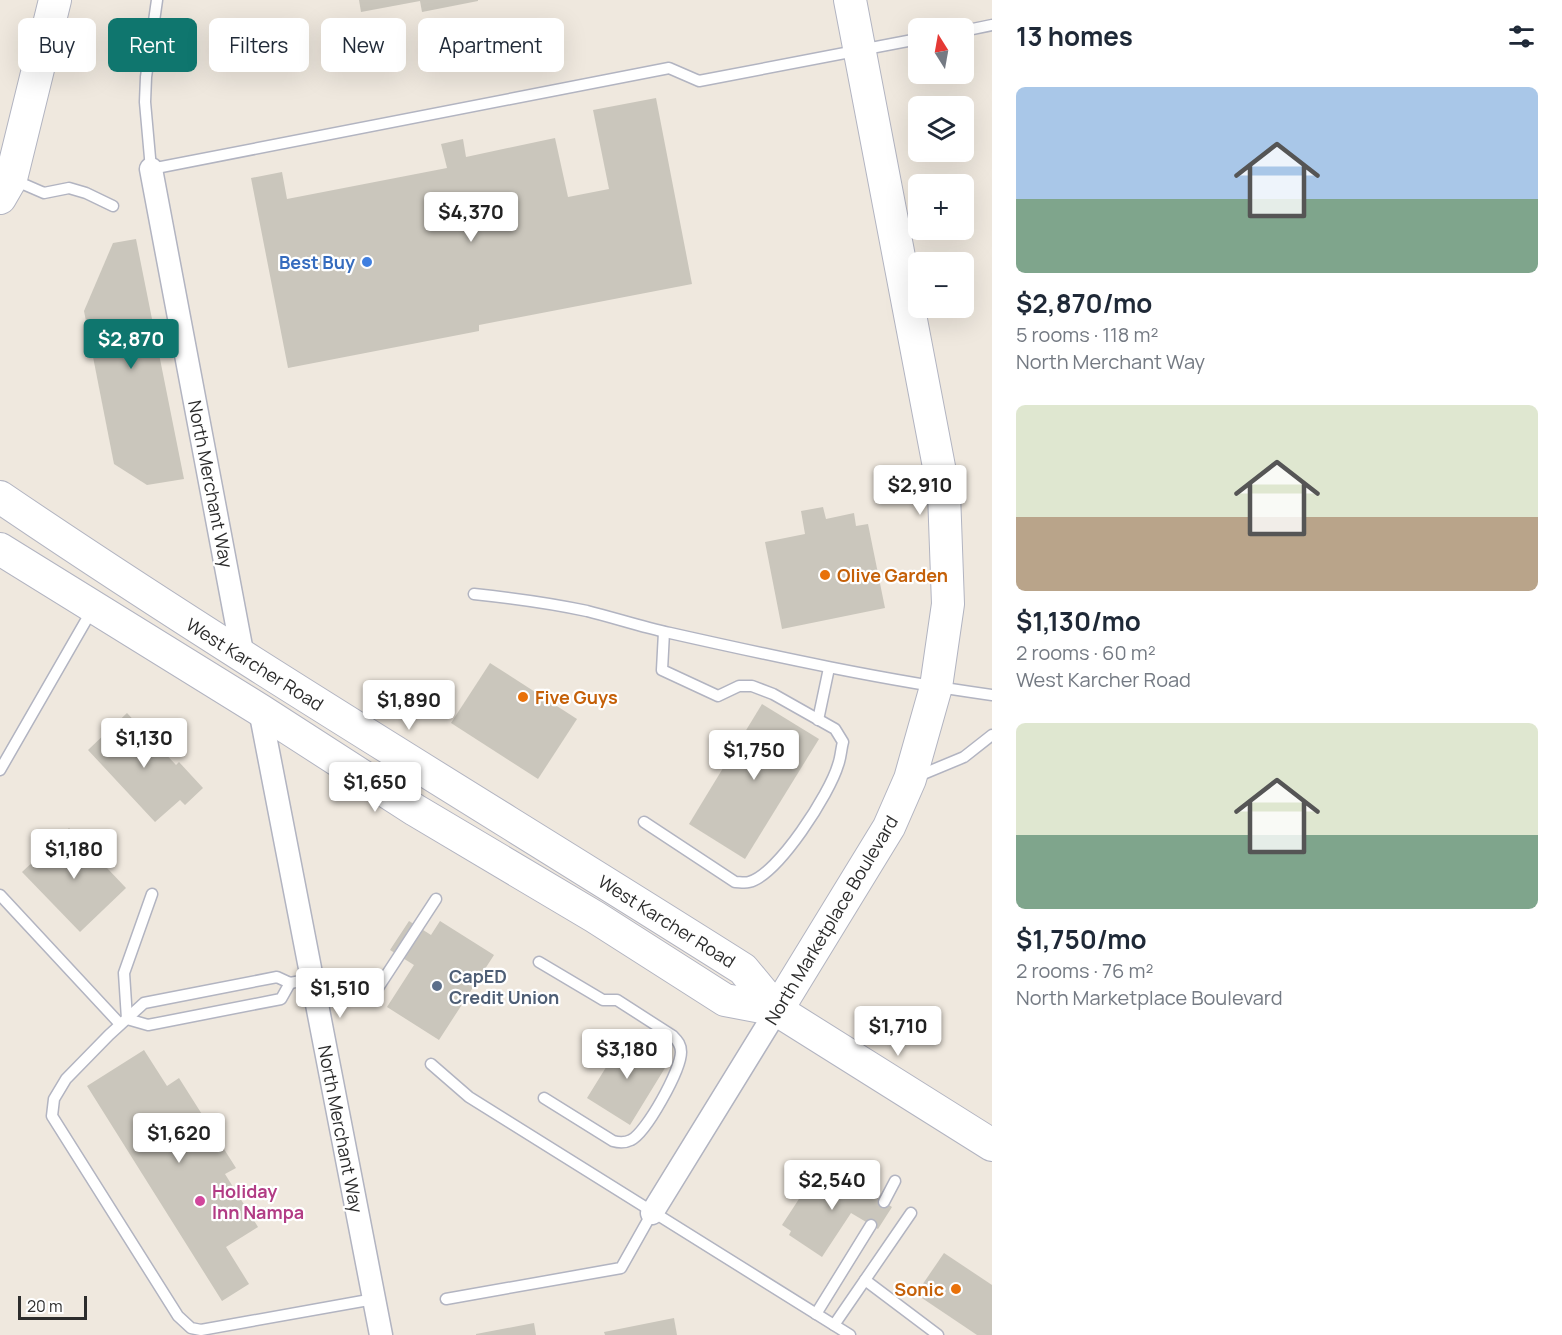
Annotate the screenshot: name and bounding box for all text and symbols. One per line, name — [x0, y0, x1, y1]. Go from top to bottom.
chip: Buy — [18, 18, 96, 72]
chip: Rent — [108, 18, 197, 72]
chip: Filters — [209, 18, 309, 72]
chip: New — [321, 18, 406, 72]
chip: Apartment — [418, 18, 564, 72]
north arrow — [908, 18, 974, 84]
map controls — [908, 18, 974, 318]
text: 13 homes — [1016, 18, 1133, 54]
icon: filters — [1505, 20, 1538, 53]
button: layers — [908, 96, 974, 162]
icon: home — [1223, 126, 1331, 234]
button: + — [908, 174, 974, 240]
pin: $4,370 — [422, 192, 520, 243]
text: $4,370 — [438, 198, 504, 225]
place label: Best Buy — [279, 250, 355, 274]
button: − — [908, 252, 974, 318]
marker: Best Buy — [360, 255, 374, 269]
text: $2,870/mo — [1016, 285, 1152, 321]
pin: $2,870 — [82, 319, 180, 370]
text: 5 rooms · 118 m² — [1016, 321, 1158, 348]
text: $2,870 — [98, 325, 164, 352]
text: North Merchant Way — [1016, 348, 1205, 375]
street label: North Merchant Way — [183, 398, 239, 570]
icon: home — [1223, 444, 1331, 552]
pin: $2,910 — [871, 465, 969, 516]
text: $2,910 — [888, 471, 952, 498]
place label: Olive Garden — [837, 563, 948, 587]
marker: Olive Garden — [818, 568, 832, 582]
text: $1,130/mo — [1016, 603, 1141, 639]
street label: West Karcher Road — [182, 612, 328, 716]
text: 2 rooms · 60 m² — [1016, 639, 1156, 666]
text: West Karcher Road — [1016, 666, 1191, 693]
pin: $1,890 — [360, 680, 458, 731]
place label: Five Guys — [535, 685, 618, 709]
text: $1,890 — [377, 686, 441, 713]
marker: Five Guys — [516, 690, 530, 704]
pin: $1,130 — [95, 718, 193, 769]
text: $1,130 — [115, 724, 173, 751]
pin: $1,750 — [705, 730, 803, 781]
text: $1,750 — [723, 736, 785, 763]
pin: $1,650 — [326, 762, 424, 813]
icon: home — [1223, 762, 1331, 870]
text: $1,650 — [343, 768, 407, 795]
street label: North Marketplace Boulevard — [759, 811, 903, 1029]
pin: $1,180 — [25, 829, 123, 880]
text: $1,180 — [45, 835, 103, 862]
street label: West Karcher Road — [594, 869, 740, 973]
text: $1,750/mo — [1016, 921, 1147, 957]
text: 2 rooms · 76 m² — [1016, 957, 1153, 984]
place label: CapED Credit Union — [449, 964, 559, 1009]
pin: $1,510 — [291, 968, 389, 1019]
text: $1,510 — [310, 974, 370, 1001]
marker: CapED Credit Union — [430, 979, 444, 993]
text: North Marketplace Boulevard — [1016, 984, 1283, 1011]
pin: $1,710 — [849, 1006, 947, 1057]
text: $1,710 — [868, 1012, 928, 1039]
pin: $3,180 — [578, 1029, 676, 1080]
text: $3,180 — [596, 1035, 658, 1062]
street label: North Merchant Way — [313, 1043, 369, 1215]
pin: $1,620 — [130, 1113, 228, 1164]
text: $1,620 — [147, 1119, 211, 1146]
pin: $2,540 — [783, 1160, 881, 1211]
text: $2,540 — [798, 1166, 866, 1193]
place label: Holiday Inn Nampa — [212, 1179, 304, 1224]
marker: Holiday Inn Nampa — [193, 1194, 207, 1208]
place label: Sonic — [894, 1277, 944, 1301]
marker: Sonic — [949, 1282, 963, 1296]
scale bar — [18, 1293, 87, 1320]
text: 20 m — [27, 1295, 63, 1317]

